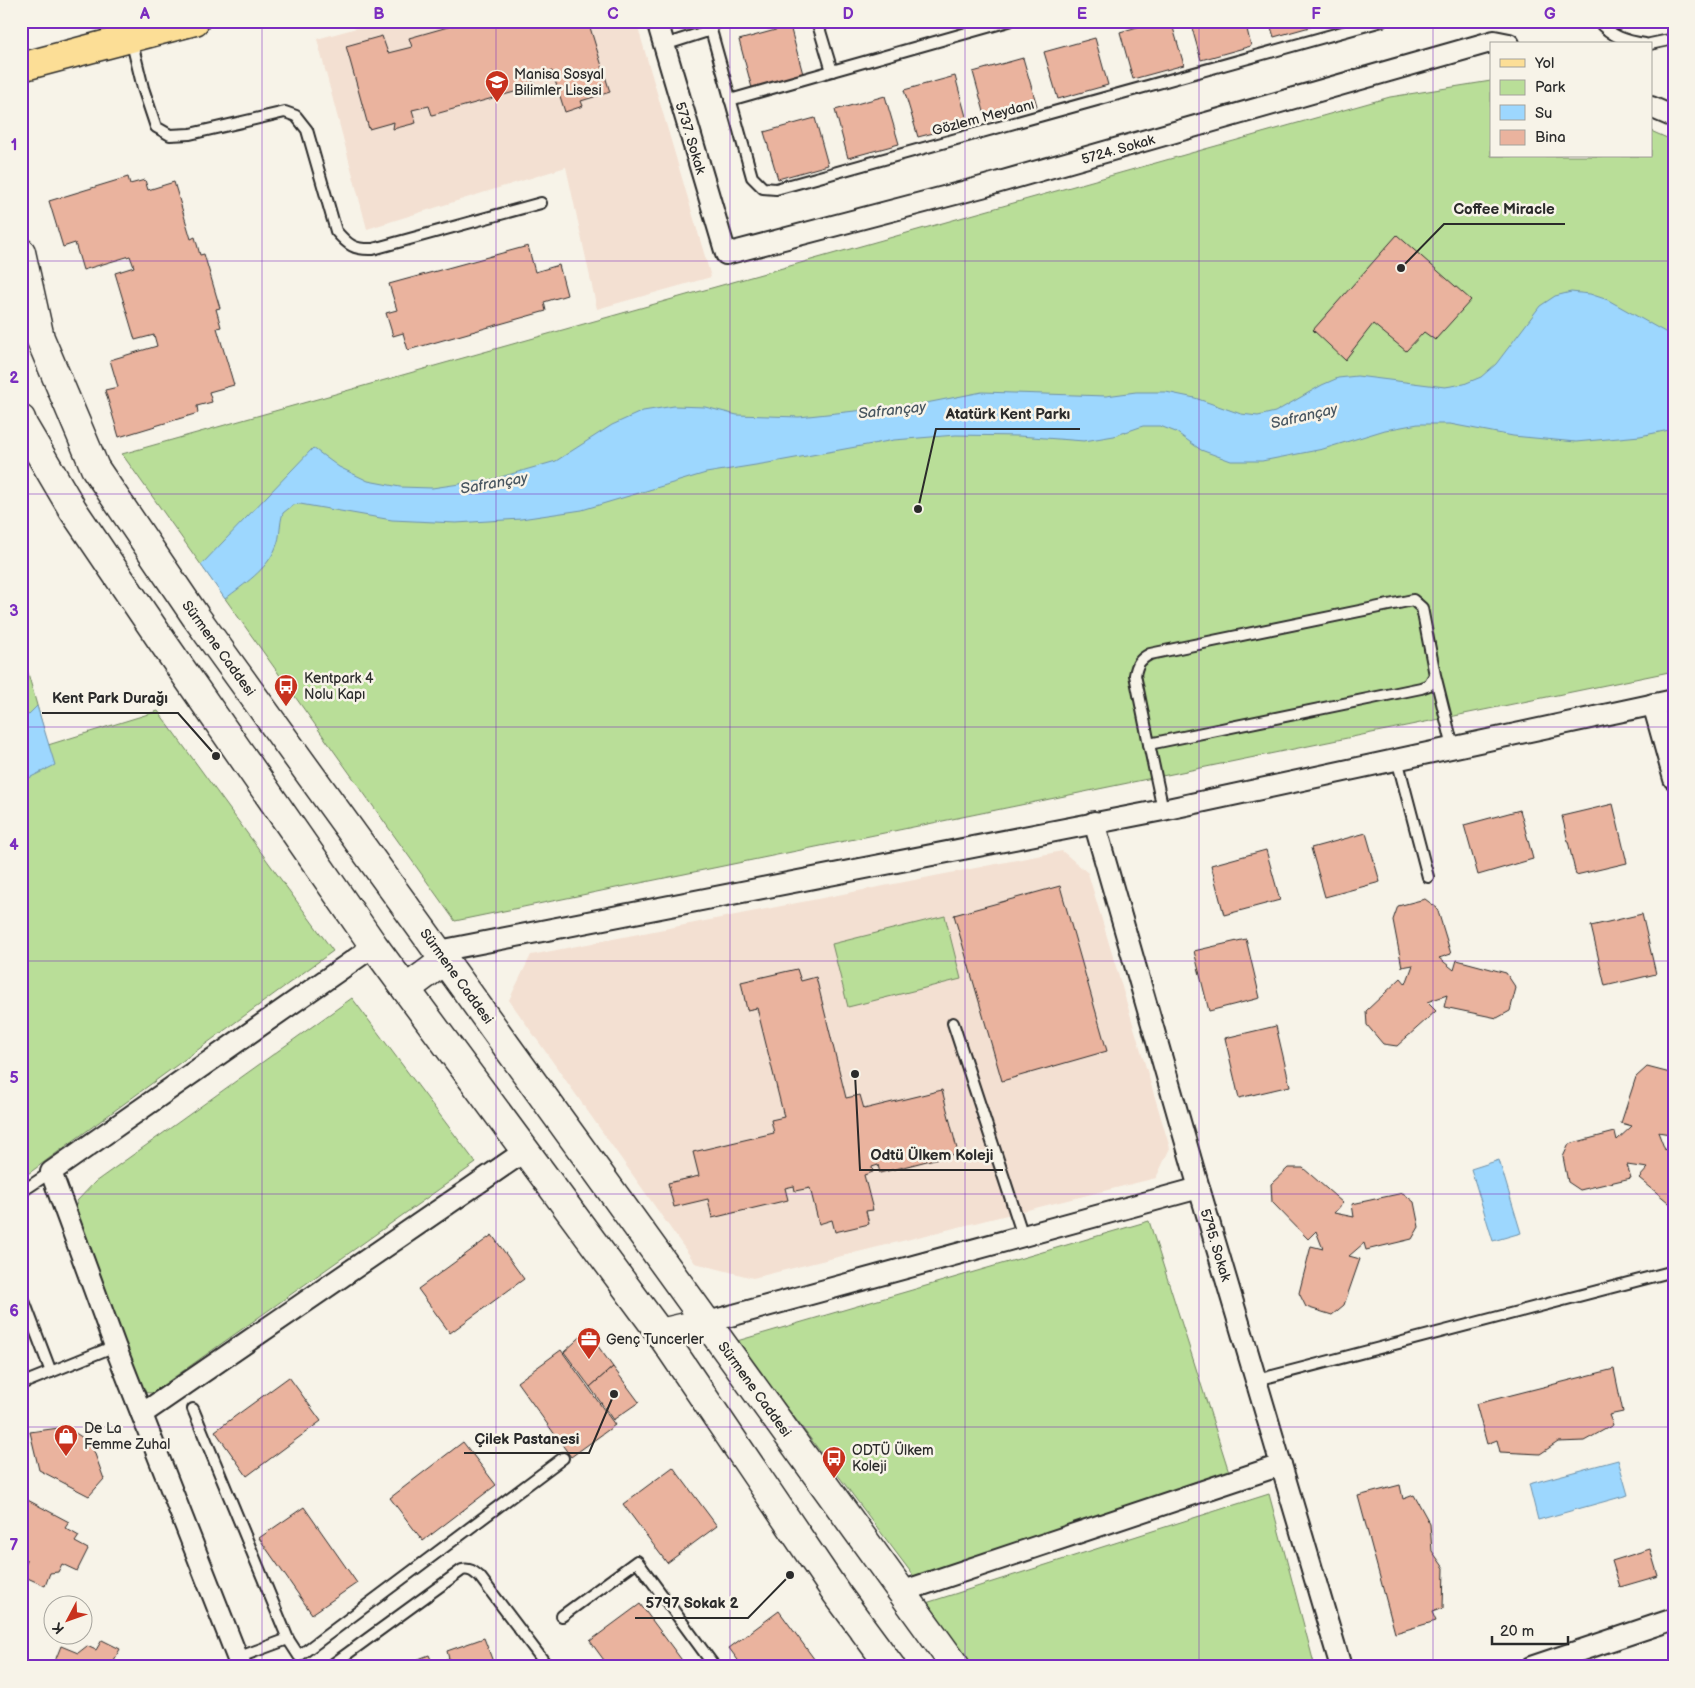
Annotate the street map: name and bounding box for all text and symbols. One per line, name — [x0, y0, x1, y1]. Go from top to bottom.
text: A — [139, 5, 150, 24]
text: B — [373, 5, 385, 24]
text: C — [607, 5, 619, 24]
text: D — [842, 5, 854, 24]
text: E — [1077, 5, 1087, 24]
text: F — [1311, 5, 1321, 24]
text: G — [1544, 5, 1556, 24]
legend — [1490, 42, 1652, 158]
text: Yol — [1534, 54, 1554, 73]
place label: Manisa Sosyal Bilimler Lisesi — [514, 66, 604, 99]
school or university icon: Manisa Sosyal Bilimler Lisesi — [484, 69, 510, 103]
text: Park — [1535, 78, 1566, 97]
street label: Gözlem Meydanı — [930, 96, 1036, 139]
street label: 5737. Sokak — [672, 100, 710, 176]
text: Su — [1535, 104, 1552, 123]
text: Bina — [1535, 128, 1566, 147]
street label: 5724. Sokak — [1079, 131, 1157, 168]
text: 1 — [11, 136, 17, 155]
callout: Coffee Miracle — [1444, 194, 1565, 224]
text: Coffee Miracle — [1453, 200, 1555, 219]
text: 2 — [9, 369, 19, 388]
water label: Safrançay — [857, 397, 928, 424]
callout: Atatürk Kent Parkı — [936, 399, 1080, 429]
water label: Safrançay — [1269, 399, 1341, 433]
text: Atatürk Kent Parkı — [945, 405, 1070, 424]
water label: Safrançay — [459, 468, 531, 499]
street label: Sürmene Caddesi — [178, 597, 259, 699]
text: 3 — [9, 602, 19, 621]
place label: Kentpark 4 Nolu Kapı — [304, 670, 374, 703]
bus stop icon: Kentpark 4 Nolu Kapı — [273, 673, 299, 707]
callout: Kent Park Durağı — [42, 683, 178, 713]
text: Kent Park Durağı — [52, 689, 168, 708]
text: 4 — [9, 836, 19, 855]
street label: Sürmene Caddesi — [416, 925, 497, 1027]
text: 5 — [9, 1069, 19, 1088]
callout: Odtü Ülkem Koleji — [860, 1140, 1003, 1170]
text: Odtü Ülkem Koleji — [871, 1146, 993, 1165]
street label: 5795. Sokak — [1196, 1207, 1235, 1284]
text: 6 — [9, 1302, 19, 1321]
office icon: Genç Tuncerler — [576, 1326, 602, 1360]
place label: Genç Tuncerler — [606, 1331, 705, 1348]
street label: Sürmene Caddesi — [714, 1338, 795, 1440]
place label: De La Femme Zuhal — [84, 1420, 170, 1453]
shop icon: De La Femme Zuhal — [53, 1423, 79, 1457]
callout: Çilek Pastanesi — [464, 1423, 589, 1453]
text: Çilek Pastanesi — [475, 1430, 579, 1449]
place label: ODTÜ Ülkem Koleji — [852, 1441, 934, 1475]
bus stop icon: ODTÜ Ülkem Koleji — [821, 1445, 847, 1479]
text: 7 — [10, 1536, 19, 1555]
callout: 5797 Sokak 2 — [635, 1588, 748, 1618]
text: 5797 Sokak 2 — [646, 1594, 738, 1613]
north arrow — [42, 1596, 92, 1646]
scale bar — [1492, 1613, 1569, 1645]
text: K — [49, 1619, 68, 1637]
text: 20 m — [1500, 1622, 1534, 1641]

